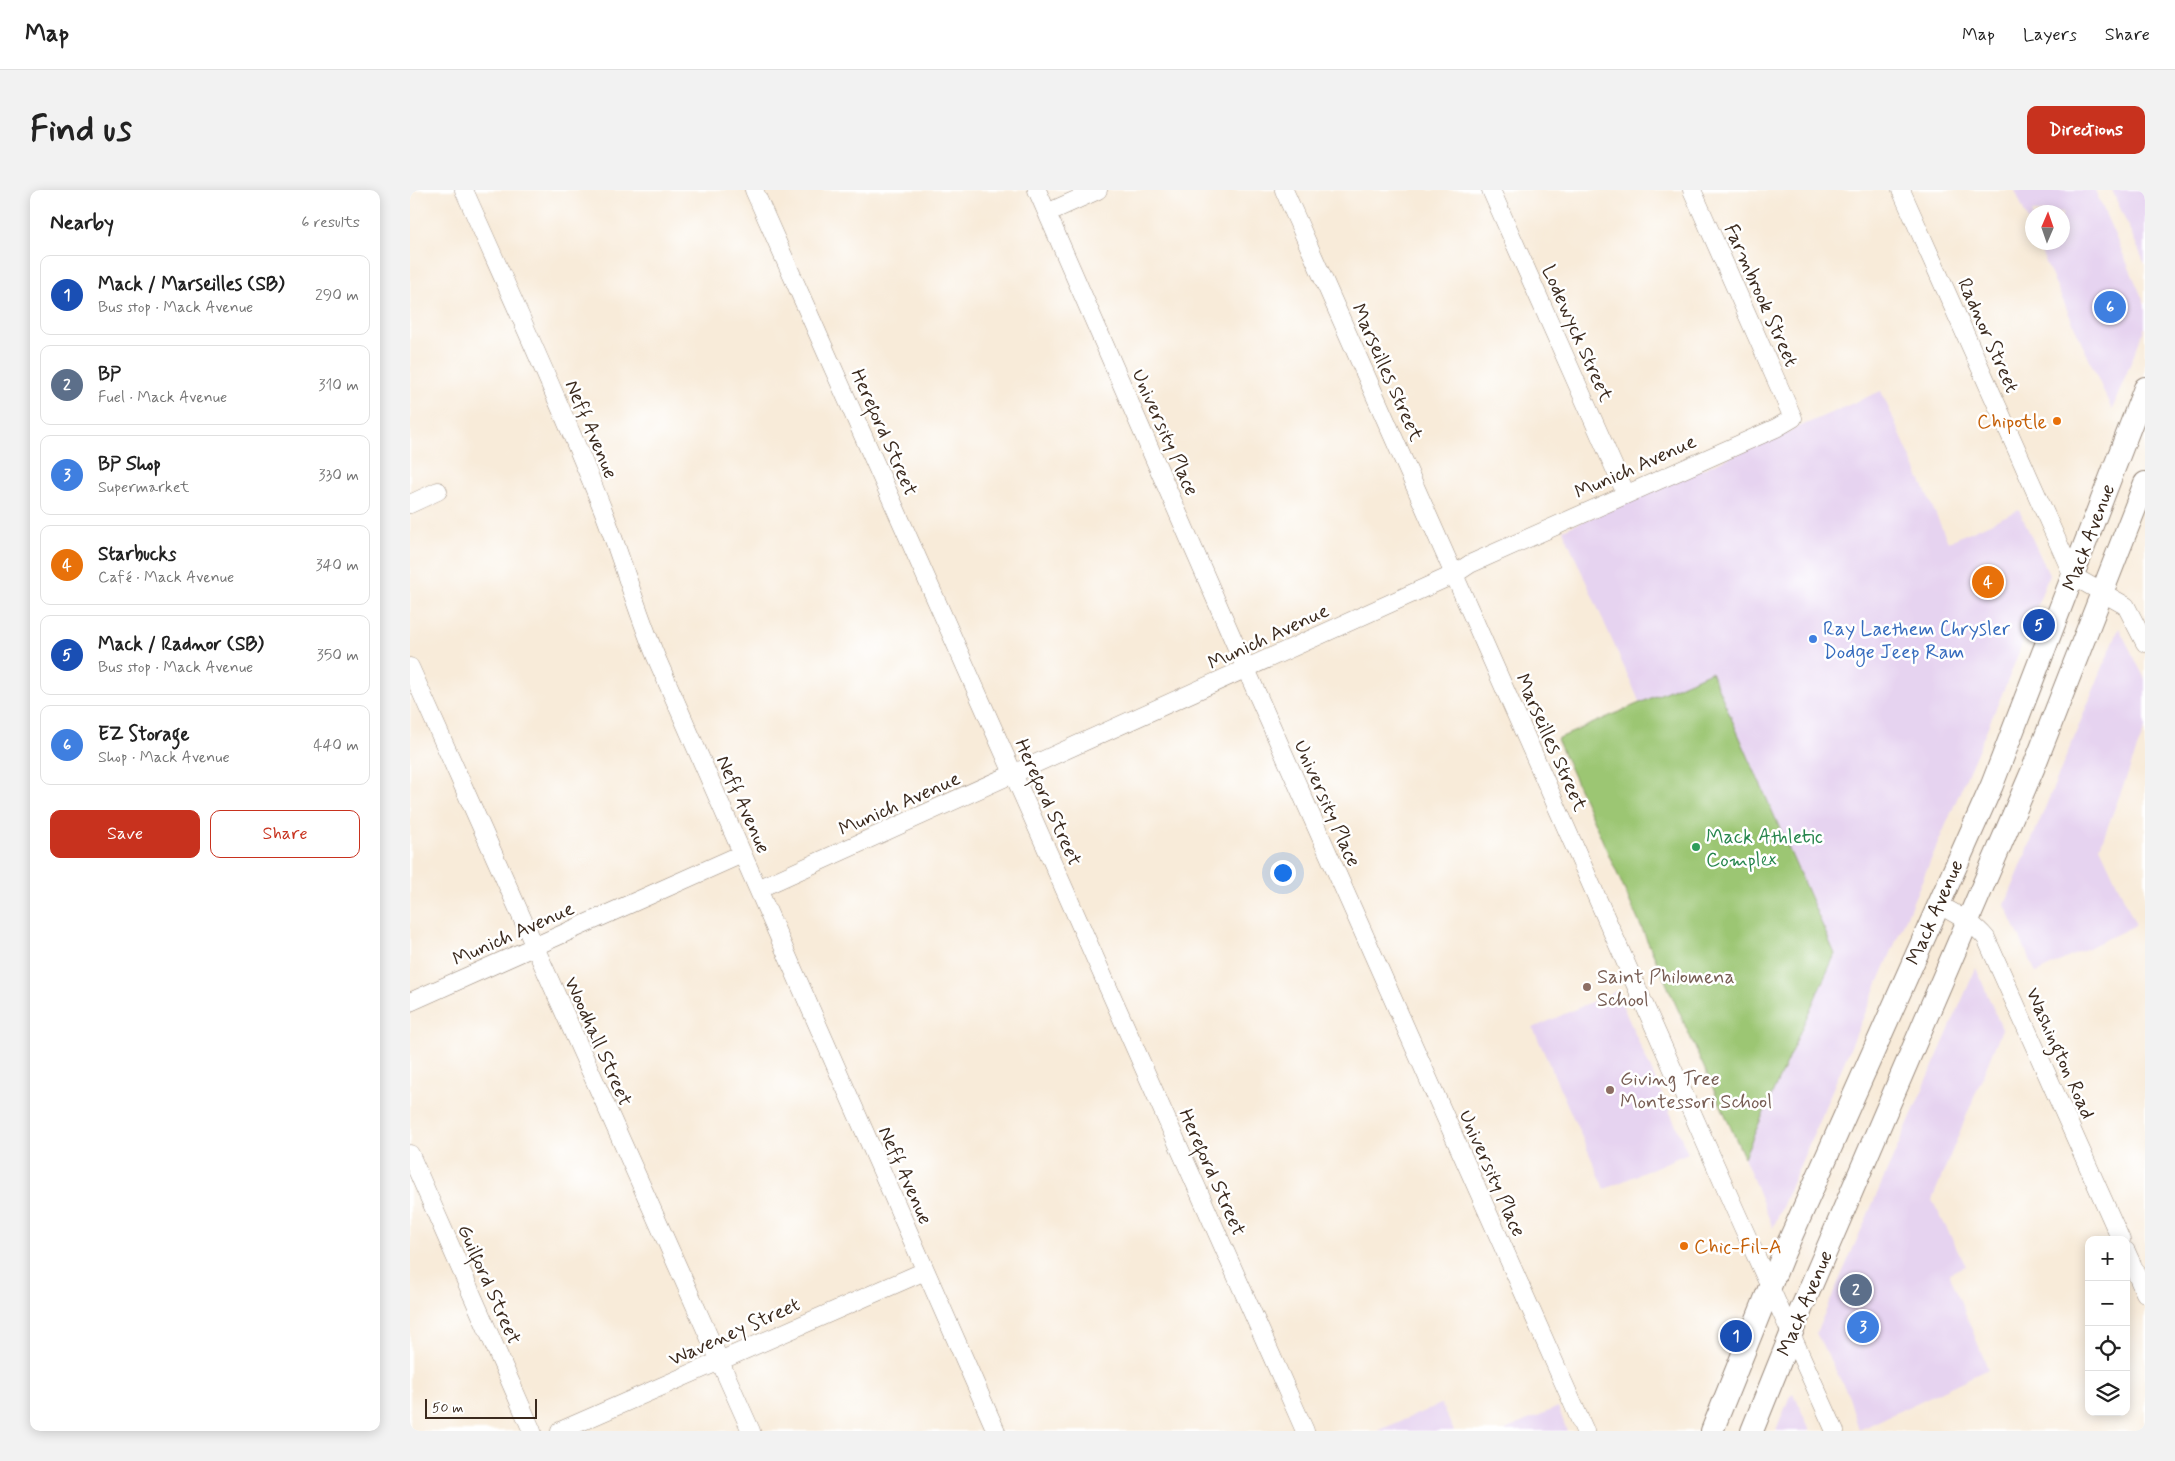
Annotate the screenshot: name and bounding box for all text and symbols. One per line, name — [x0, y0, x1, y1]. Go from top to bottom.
text: Map — [25, 19, 69, 50]
text: Map — [1962, 23, 1995, 47]
text: Layers — [2023, 23, 2077, 47]
text: Share — [2105, 23, 2150, 47]
button: Directions — [2027, 106, 2145, 154]
text: Find us — [30, 107, 132, 153]
north arrow — [2025, 205, 2070, 250]
text: Nearby — [50, 209, 114, 237]
text: 6 results — [301, 212, 360, 233]
street label: Farmbrook Street — [1717, 220, 1804, 371]
street label: Lodewyck Street — [1534, 261, 1619, 406]
text: Mack / Marseilles (SB) — [98, 272, 284, 297]
street label: Radnor Street — [1950, 274, 2025, 397]
text: 1 — [63, 285, 71, 306]
text: 290 m — [315, 285, 359, 306]
pin: 6 — [2094, 288, 2126, 326]
text: Bus stop · Mack Avenue — [98, 297, 253, 318]
street label: Marseilles Street — [1344, 300, 1429, 446]
text: BP — [98, 362, 121, 387]
street label: Hereford Street — [842, 365, 924, 501]
street label: University Place — [1125, 365, 1205, 500]
text: 2 — [63, 375, 71, 396]
text: 310 m — [318, 375, 359, 396]
street label: Neff Avenue — [558, 376, 624, 483]
text: Fuel · Mack Avenue — [98, 387, 227, 408]
place label: Chipotle — [1977, 409, 2047, 436]
marker: Chipotle — [2051, 415, 2063, 427]
street label: Munich Avenue — [1570, 428, 1701, 506]
text: BP Shop — [98, 452, 161, 477]
text: 3 — [63, 465, 71, 486]
text: 330 m — [318, 465, 359, 486]
text: Supermarket — [98, 477, 189, 498]
street label: Mack Avenue — [2057, 480, 2122, 595]
text: Starbucks — [98, 542, 176, 567]
text: 4 — [62, 555, 72, 576]
text: 340 m — [315, 555, 359, 576]
pin: 4 — [1972, 563, 2004, 601]
text: Café · Mack Avenue — [98, 567, 234, 588]
street label: Munich Avenue — [1204, 597, 1334, 677]
pin: 5 — [2023, 606, 2055, 644]
place label: Ray Laethem Chrysler Dodge Jeep Ram — [1823, 616, 2011, 667]
text: Mack / Radnor (SB) — [98, 632, 264, 657]
marker: Ray Laethem Chrysler Dodge Jeep Ram — [1807, 633, 1819, 645]
text: 5 — [62, 645, 72, 666]
text: 350 m — [317, 645, 359, 666]
text: Bus stop · Mack Avenue — [98, 657, 253, 678]
street label: Marseilles Street — [1508, 670, 1593, 816]
text: EZ Storage — [98, 722, 189, 747]
text: 6 — [63, 735, 71, 756]
text: 440 m — [313, 735, 359, 756]
street label: Hereford Street — [1006, 735, 1088, 871]
street label: University Place — [1287, 736, 1367, 871]
text: Shop · Mack Avenue — [98, 747, 230, 768]
street label: Neff Avenue — [709, 751, 776, 858]
street label: Munich Avenue — [834, 765, 965, 843]
button: Save — [50, 810, 200, 858]
button: Share — [210, 810, 360, 858]
place label: Mack Athletic Complex — [1706, 824, 1823, 874]
marker: Mack Athletic Complex — [1690, 841, 1702, 853]
street label: Mack Avenue — [1900, 856, 1971, 970]
your location — [1270, 860, 1296, 886]
street label: Munich Avenue — [448, 895, 579, 973]
place label: Saint Philomena School — [1597, 964, 1735, 1014]
street label: Woodhall Street — [557, 973, 638, 1111]
marker: Saint Philomena School — [1581, 981, 1593, 993]
street label: Washington Road — [2017, 984, 2101, 1124]
place label: Giving Tree Montessori School — [1620, 1066, 1772, 1116]
marker: Giving Tree Montessori School — [1604, 1084, 1616, 1096]
street label: Hereford Street — [1170, 1105, 1252, 1241]
street label: University Place — [1452, 1106, 1532, 1241]
street label: Neff Avenue — [871, 1122, 938, 1229]
street label: Guilford Street — [448, 1220, 527, 1350]
place label: Chic-Fil-A — [1694, 1234, 1782, 1261]
map controls — [2085, 1236, 2130, 1416]
button: + — [2085, 1236, 2130, 1281]
marker: Chic-Fil-A — [1678, 1240, 1690, 1252]
street label: Mack Avenue — [1771, 1247, 1840, 1361]
pin: 2 — [1840, 1271, 1872, 1309]
button: − — [2085, 1281, 2130, 1326]
street label: Waveney Street — [665, 1291, 804, 1373]
pin: 3 — [1847, 1308, 1879, 1346]
pin: 1 — [1720, 1317, 1752, 1355]
button: locate — [2085, 1326, 2130, 1371]
button: layers — [2085, 1371, 2130, 1416]
scale bar — [425, 1396, 538, 1419]
text: 50 m — [432, 1399, 463, 1417]

